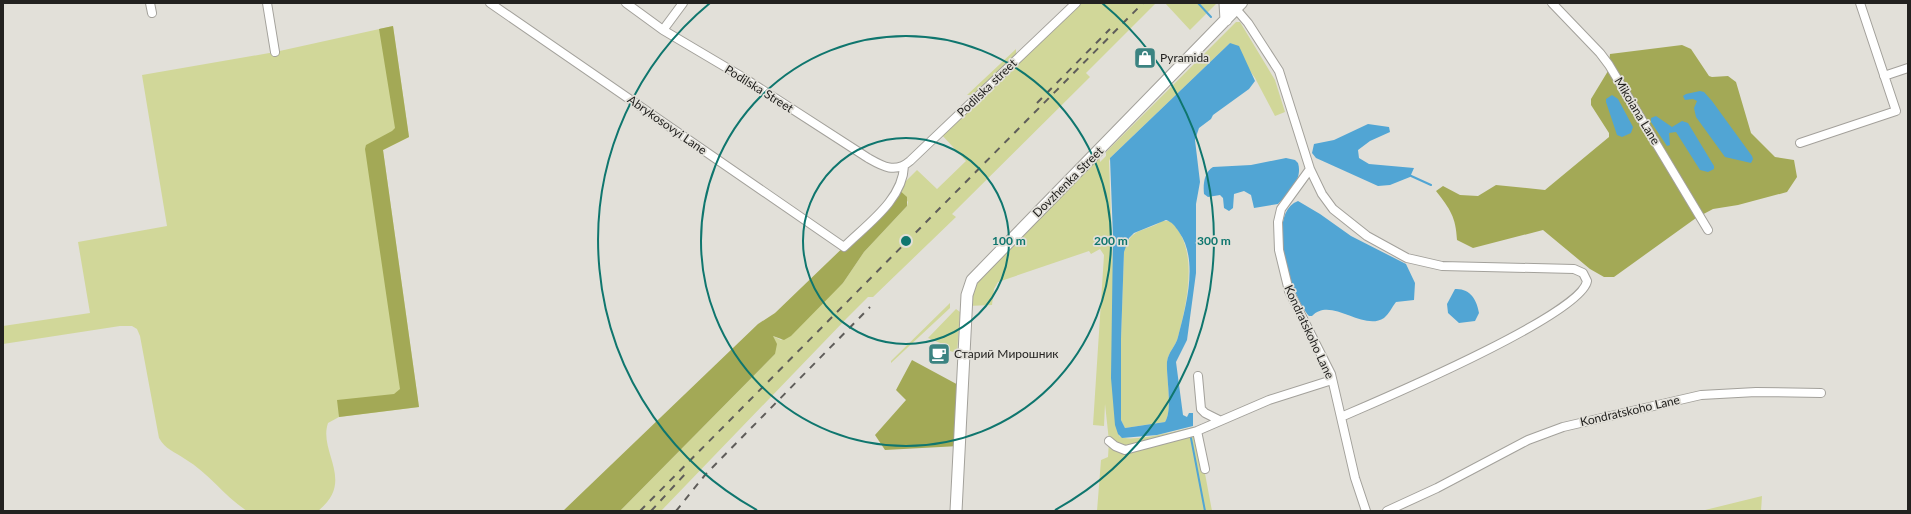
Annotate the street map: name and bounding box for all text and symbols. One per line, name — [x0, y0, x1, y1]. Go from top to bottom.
shop icon: Pyramida — [1132, 45, 1158, 71]
place label: Pyramida — [1160, 50, 1209, 65]
street label: Podilska street — [954, 55, 1020, 120]
street label: Podilska Street — [722, 62, 797, 116]
street label: Mikoiana Lane — [1611, 74, 1663, 147]
street label: Abrykosovyi Lane — [625, 92, 710, 157]
street label: Dovzhenka Street — [1029, 143, 1107, 220]
text: 100 m — [992, 233, 1026, 248]
text: 200 m — [1094, 233, 1128, 248]
text: 300 m — [1197, 233, 1231, 248]
centre of rings — [899, 234, 913, 248]
street label: Kondratskoho Lane — [1281, 283, 1338, 381]
cafe icon: Старий Мирошник — [926, 341, 952, 367]
place label: Старий Мирошник — [954, 346, 1059, 361]
street label: Kondratskoho Lane — [1579, 392, 1681, 429]

